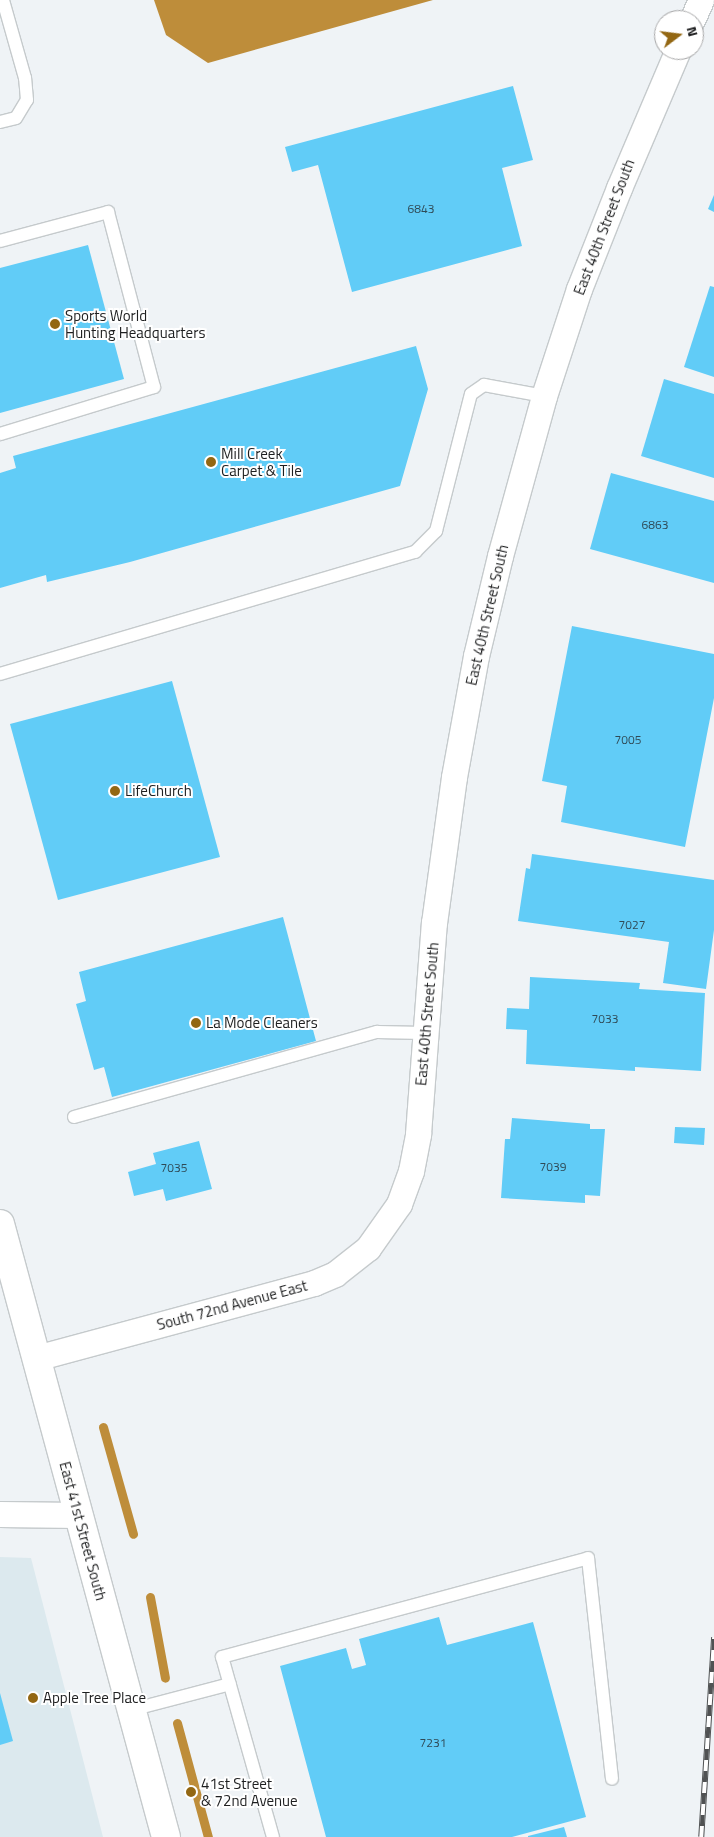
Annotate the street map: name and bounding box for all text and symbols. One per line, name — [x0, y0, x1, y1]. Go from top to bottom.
north arrow — [654, 10, 704, 60]
text: N — [682, 24, 704, 39]
street label: East 40th Street South — [570, 157, 638, 297]
house number: 6843 — [408, 202, 434, 216]
place label: Sports World Hunting Headquarters — [65, 306, 205, 341]
marker: Sports World Hunting Headquarters — [49, 318, 61, 330]
place label: Mill Creek Carpet & Tile — [221, 444, 302, 479]
marker: Mill Creek Carpet & Tile — [205, 456, 217, 468]
house number: 6863 — [642, 518, 668, 532]
street label: East 40th Street South — [462, 543, 512, 687]
house number: 7005 — [615, 733, 641, 747]
place label: LifeChurch — [125, 782, 192, 800]
marker: LifeChurch — [109, 785, 121, 797]
house number: 7027 — [619, 918, 645, 932]
street label: East 40th Street South — [412, 941, 442, 1087]
house number: 7033 — [592, 1012, 618, 1026]
place label: La Mode Cleaners — [206, 1014, 318, 1032]
marker: La Mode Cleaners — [190, 1017, 202, 1029]
house number: 7039 — [540, 1160, 566, 1174]
house number: 7035 — [161, 1161, 187, 1175]
street label: South 72nd Avenue East — [155, 1276, 309, 1334]
street label: East 41st Street South — [56, 1460, 110, 1602]
place label: Apple Tree Place — [43, 1689, 146, 1707]
marker: Apple Tree Place — [27, 1692, 39, 1704]
house number: 7231 — [420, 1736, 446, 1750]
place label: 41st Street & 72nd Avenue — [201, 1774, 298, 1809]
marker: 41st Street & 72nd Avenue — [185, 1786, 197, 1798]

